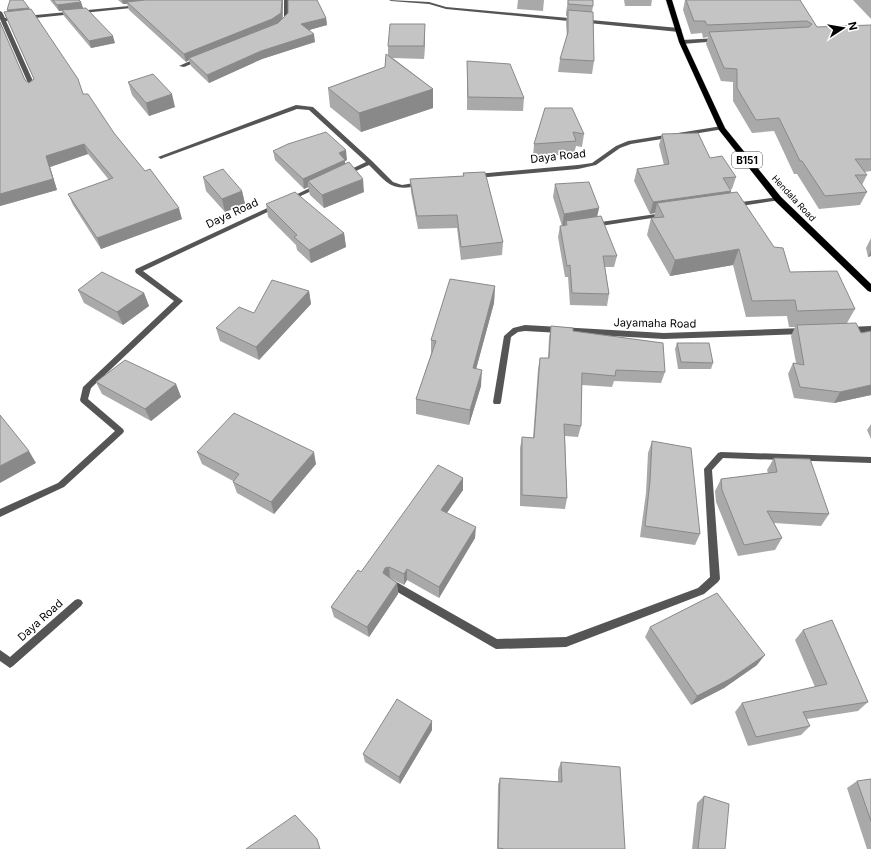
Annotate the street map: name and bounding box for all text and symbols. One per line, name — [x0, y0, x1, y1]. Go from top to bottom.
north arrow — [823, 8, 863, 48]
text: N — [845, 20, 861, 31]
street label: Daya Road — [529, 146, 587, 166]
road number: B151 — [732, 152, 762, 168]
street label: Hendala Road — [770, 173, 818, 223]
street label: Daya Road — [204, 195, 260, 231]
street label: Jayamaha Road — [614, 315, 696, 331]
street label: Daya Road — [15, 596, 65, 644]

